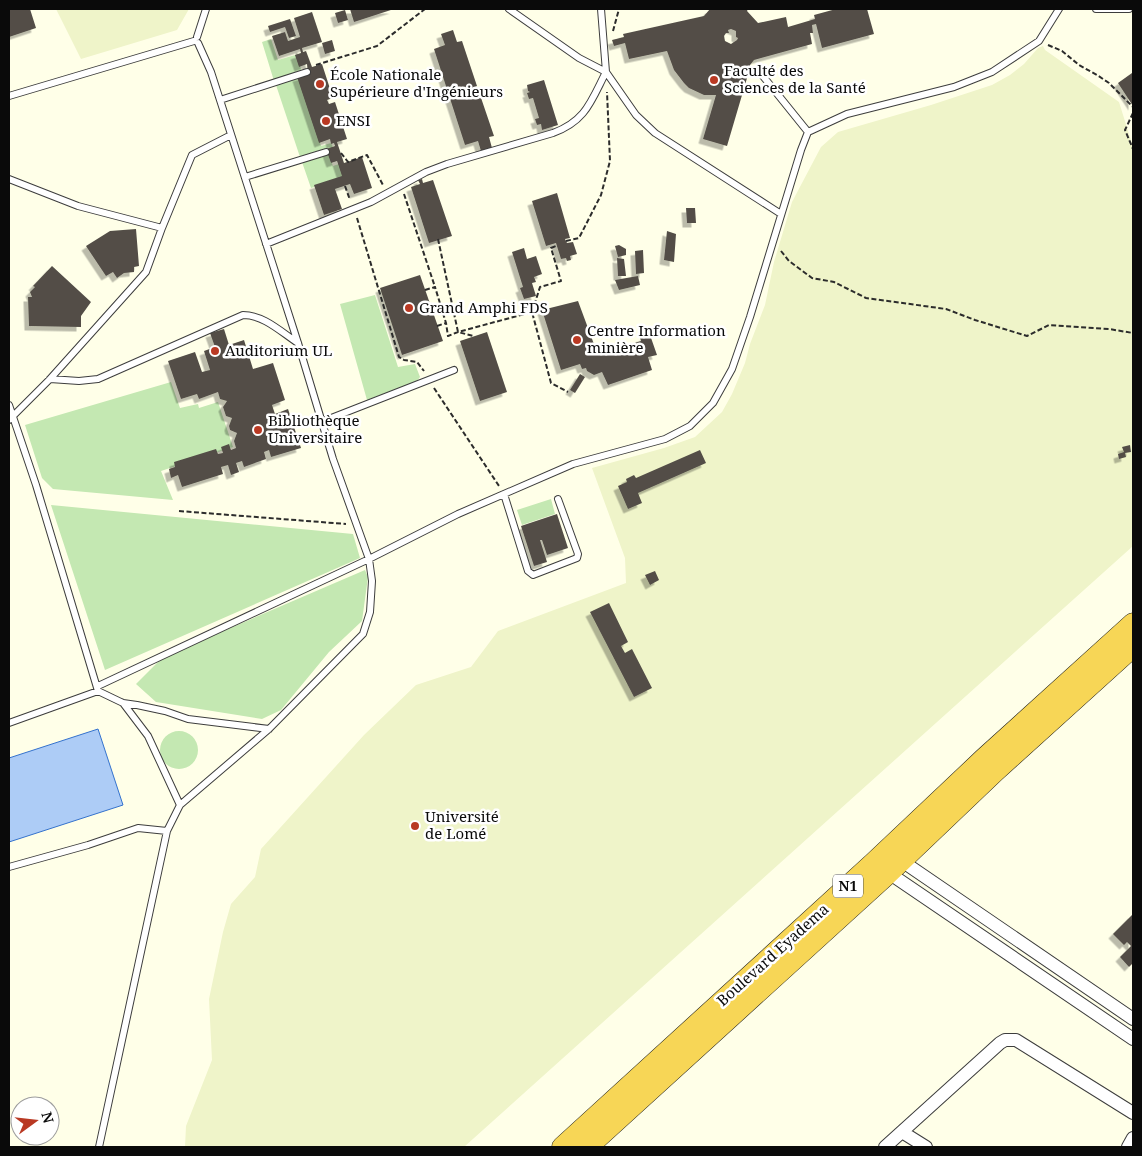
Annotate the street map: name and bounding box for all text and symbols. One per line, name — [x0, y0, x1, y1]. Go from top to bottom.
place label: Faculté des Sciences de la Santé — [724, 60, 866, 97]
place label: École Nationale Supérieure d'Ingénieurs — [330, 64, 503, 101]
marker: Faculté des Sciences de la Santé — [708, 74, 720, 86]
marker: École Nationale Supérieure d'Ingénieurs — [314, 78, 326, 90]
place label: ENSI — [336, 110, 370, 130]
marker: ENSI — [320, 115, 332, 127]
place label: Grand Amphi FDS — [419, 297, 548, 317]
marker: Grand Amphi FDS — [403, 302, 415, 314]
place label: Centre Information minière — [587, 320, 726, 357]
marker: Centre Information minière — [571, 334, 583, 346]
place label: Auditorium UL — [225, 340, 332, 360]
marker: Auditorium UL — [209, 345, 221, 357]
place label: Bibliothèque Universitaire — [268, 410, 362, 447]
marker: Bibliothèque Universitaire — [252, 424, 264, 436]
place label: Université de Lomé — [425, 806, 499, 843]
marker: Université de Lomé — [409, 820, 421, 832]
road number: N1 — [833, 874, 863, 898]
street label: Boulevard Eyadema — [712, 899, 833, 1010]
north arrow — [10, 1096, 60, 1146]
text: N — [37, 1110, 59, 1125]

